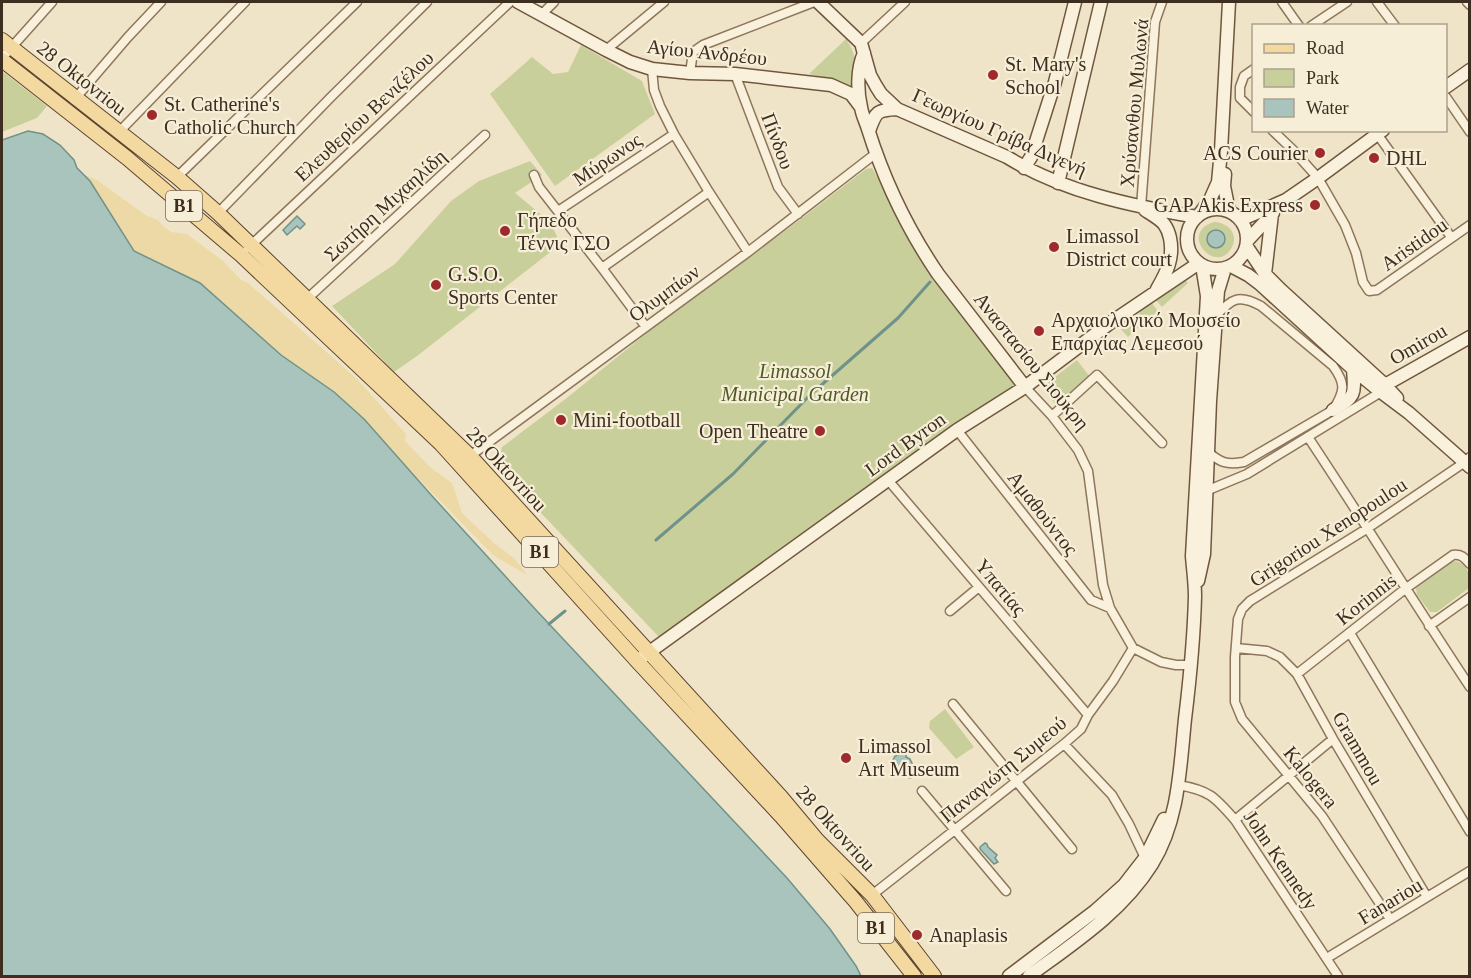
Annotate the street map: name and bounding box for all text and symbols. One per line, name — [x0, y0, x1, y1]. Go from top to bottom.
street label: Χρύσανθου Μυλωνά — [1116, 17, 1153, 188]
legend — [1252, 24, 1447, 132]
street label: Αγίου Ανδρέου — [646, 35, 768, 70]
street label: 28 Oktovriou — [33, 36, 131, 120]
text: Road — [1306, 38, 1344, 58]
street label: Ελευθερίου Βενιζέλου — [290, 46, 438, 186]
place label: St. Mary's School — [1005, 53, 1087, 98]
marker: St. Mary's School — [986, 68, 1000, 82]
text: Park — [1306, 68, 1339, 88]
street label: Γεωργίου Γρίβα Διγενή — [909, 84, 1091, 181]
place label: St. Catherine's Catholic Church — [164, 93, 296, 138]
text: Water — [1306, 98, 1349, 118]
marker: St. Catherine's Catholic Church — [145, 108, 159, 122]
street label: Πίνδου — [757, 110, 799, 172]
street label: Μύρωνος — [569, 128, 646, 191]
place label: ACS Courier — [1203, 142, 1308, 164]
street label: Σωτήρη Μιχαηλίδη — [320, 145, 451, 266]
marker: ACS Courier — [1313, 146, 1327, 160]
place label: DHL — [1386, 147, 1427, 169]
marker: DHL — [1367, 151, 1381, 165]
road number: B1 — [166, 191, 202, 221]
place label: GAP Akis Express — [1154, 194, 1303, 217]
marker: GAP Akis Express — [1308, 198, 1322, 212]
place label: Γήπεδο Τέννις ΓΣΟ — [517, 209, 610, 254]
street label: Aristidou — [1377, 213, 1451, 275]
marker: Γήπεδο Τέννις ΓΣΟ — [498, 224, 512, 238]
place label: Limassol District court — [1066, 225, 1173, 270]
marker: Limassol District court — [1047, 240, 1061, 254]
street label: Ολυμπίων — [624, 260, 704, 327]
place label: G.S.O. Sports Center — [448, 263, 558, 309]
marker: G.S.O. Sports Center — [429, 278, 443, 292]
street label: Αναστασίου Σιούκρη — [969, 288, 1094, 435]
place label: Αρχαιολογικό Μουσείο Επαρχίας Λεμεσού — [1051, 309, 1241, 355]
street label: Omirou — [1386, 319, 1450, 369]
marker: Αρχαιολογικό Μουσείο Επαρχίας Λεμεσού — [1032, 324, 1046, 338]
park label: Limassol Municipal Garden — [720, 360, 869, 406]
street label: Lord Byron — [861, 408, 950, 481]
place label: Mini-football — [573, 409, 681, 431]
marker: Mini-football — [554, 413, 568, 427]
place label: Open Theatre — [699, 420, 808, 443]
street label: 28 Oktovriou — [462, 422, 552, 516]
marker: Open Theatre — [813, 424, 827, 438]
street label: Αμαθούντος — [1003, 467, 1083, 560]
street label: Grigoriou Xenopoulou — [1245, 473, 1411, 592]
road number: B1 — [522, 537, 558, 567]
street label: Υπατίας — [971, 554, 1031, 620]
street label: Korinnis — [1332, 569, 1401, 629]
street label: Grammou — [1328, 707, 1388, 789]
street label: Παναγιώτη Συμεού — [936, 711, 1071, 827]
place label: Limassol Art Museum — [858, 735, 960, 780]
street label: Kalogera — [1279, 742, 1343, 813]
marker: Limassol Art Museum — [839, 751, 853, 765]
street label: 28 Oktovriou — [792, 781, 880, 875]
street label: John Kennedy — [1239, 806, 1322, 914]
street label: Fanariou — [1354, 873, 1426, 929]
road number: B1 — [858, 913, 894, 943]
place label: Anaplasis — [929, 924, 1008, 947]
marker: Anaplasis — [910, 928, 924, 942]

